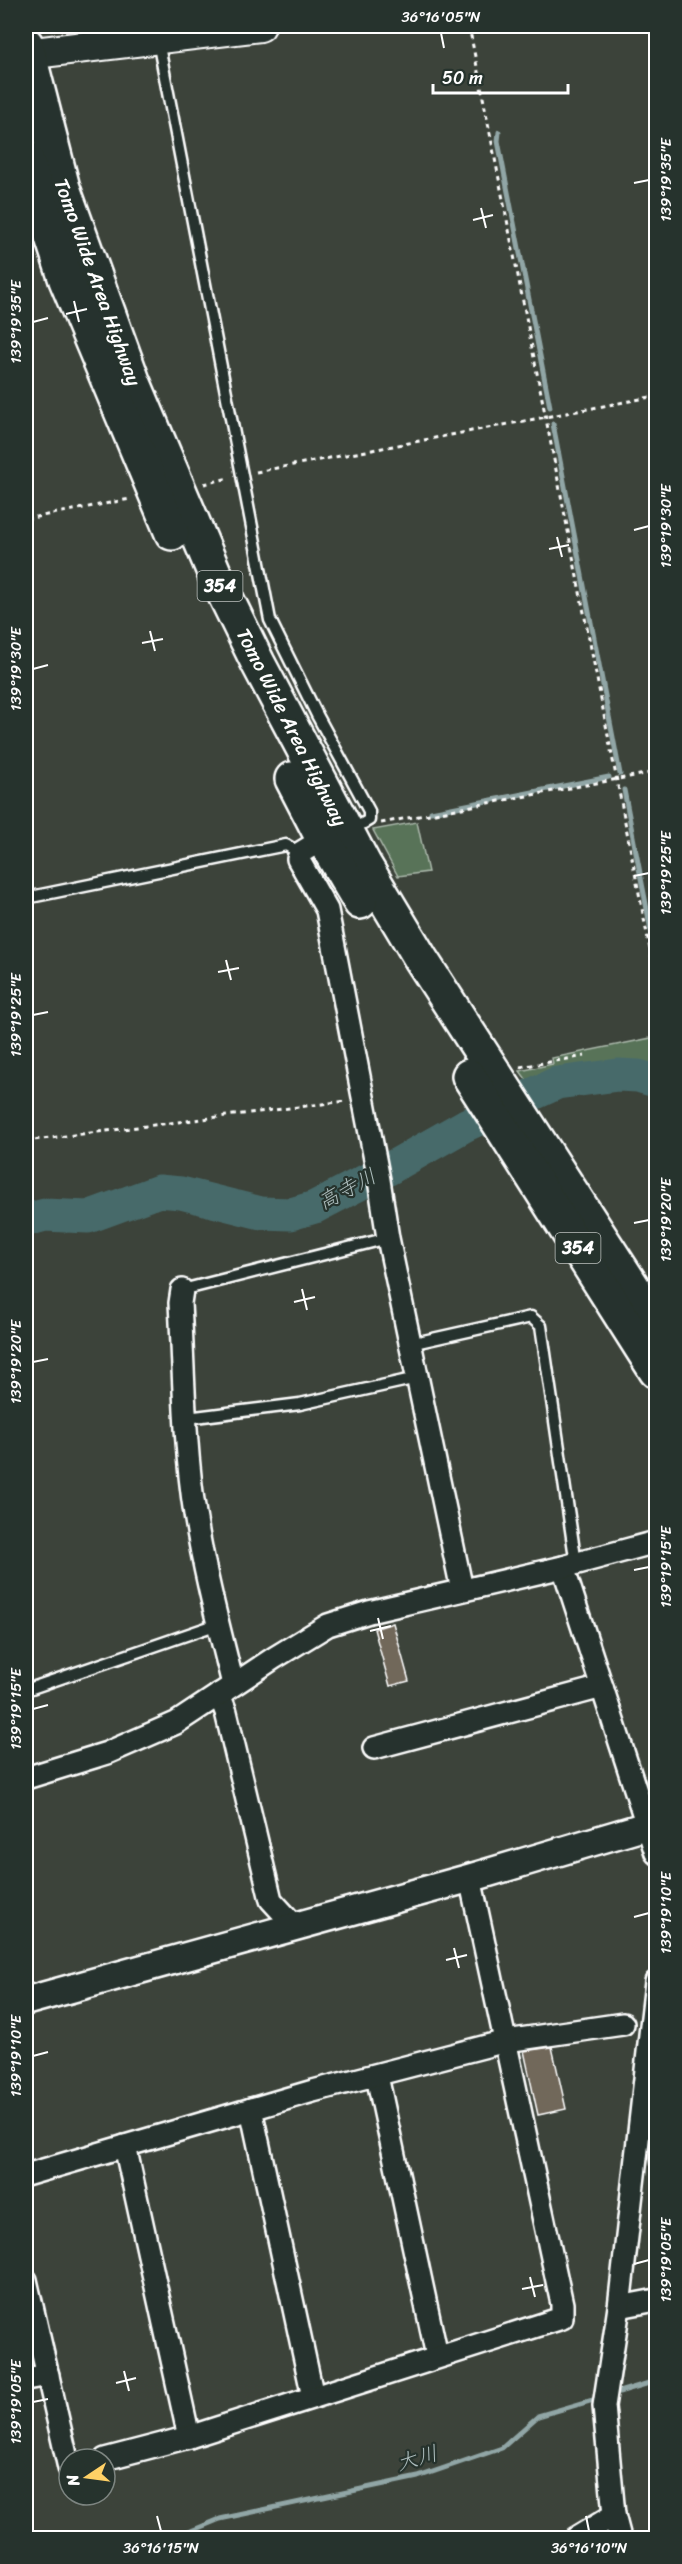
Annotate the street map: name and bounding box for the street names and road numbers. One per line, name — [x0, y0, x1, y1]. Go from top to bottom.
street label: Tomo Wide Area Highway — [44, 173, 152, 392]
road number: 354 — [198, 571, 242, 601]
street label: Tomo Wide Area Highway — [226, 622, 357, 833]
road number: 354 — [556, 1233, 600, 1263]

